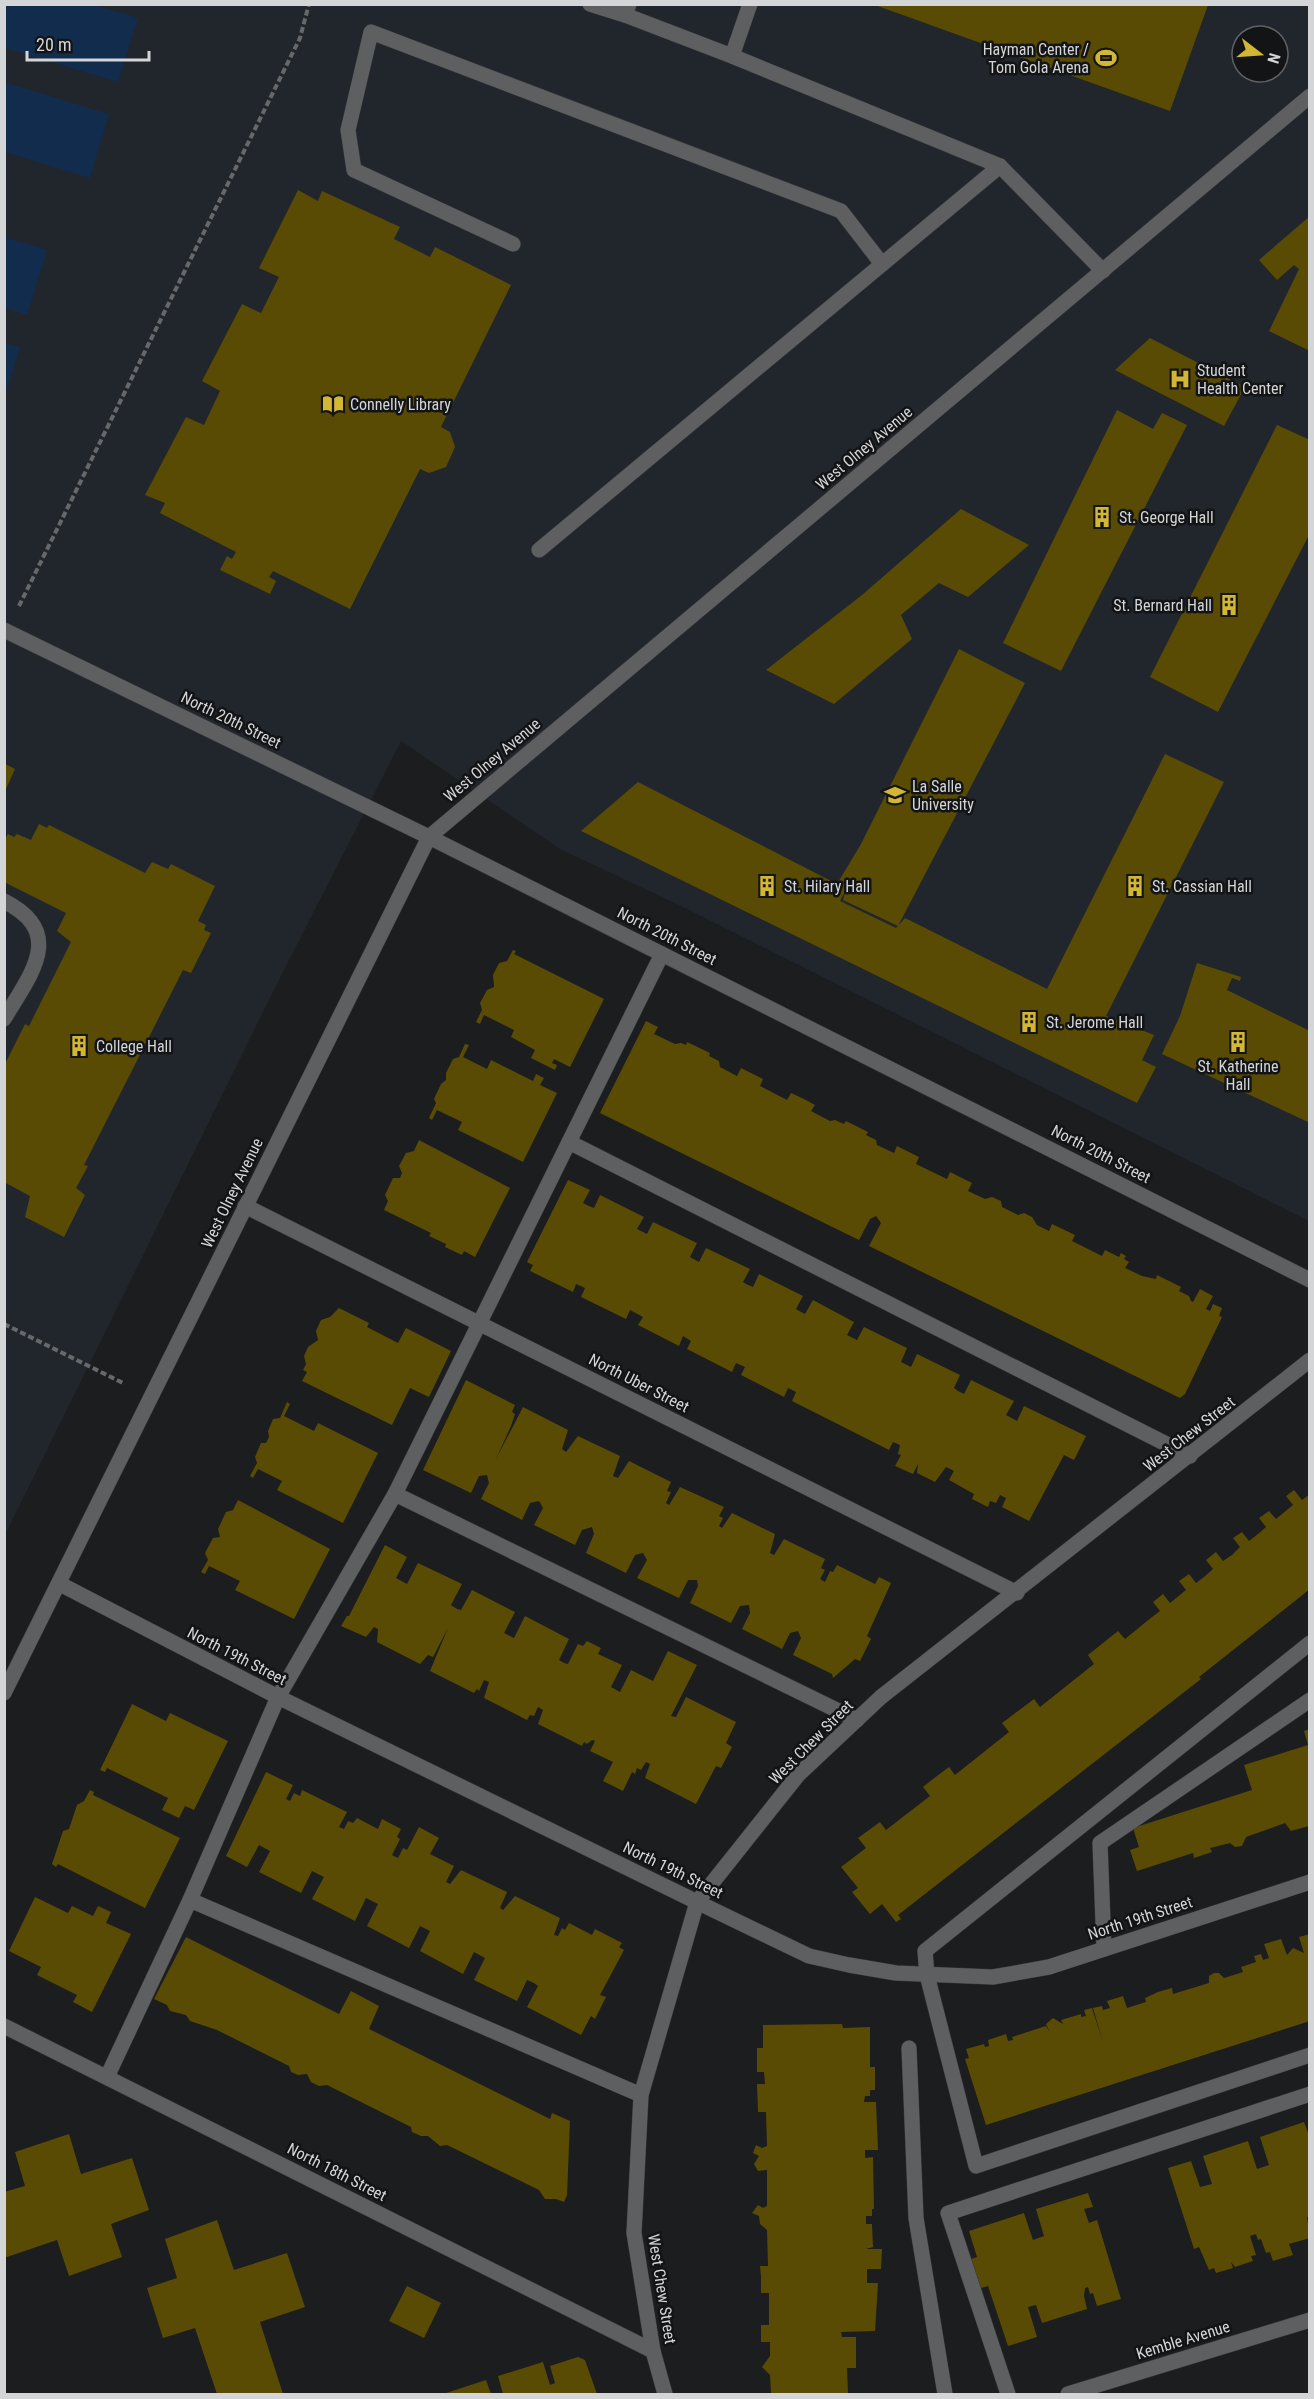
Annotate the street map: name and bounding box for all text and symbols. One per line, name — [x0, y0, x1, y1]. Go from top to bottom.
scale bar — [27, 24, 148, 62]
north arrow — [1230, 24, 1290, 84]
text: 20 m — [36, 34, 71, 55]
place label: Hayman Center / Tom Gola Arena — [983, 40, 1089, 77]
sports icon: Hayman Center / Tom Gola Arena — [1094, 46, 1118, 70]
text: N — [1263, 51, 1284, 66]
place label: Student Health Center — [1197, 361, 1283, 398]
hospital icon: Student Health Center — [1168, 367, 1192, 391]
library icon: Connelly Library — [321, 392, 345, 416]
place label: Connelly Library — [350, 395, 451, 414]
street label: West Olney Avenue — [812, 402, 916, 494]
building icon: St. George Hall — [1090, 505, 1114, 529]
place label: St. George Hall — [1119, 508, 1214, 527]
building icon: St. Bernard Hall — [1217, 593, 1241, 617]
place label: St. Bernard Hall — [1113, 596, 1212, 615]
street label: North 20th Street — [178, 688, 284, 752]
street label: West Olney Avenue — [440, 714, 544, 806]
place label: La Salle University — [912, 777, 974, 814]
school or university icon: La Salle University — [883, 783, 907, 807]
building icon: St. Hilary Hall — [755, 874, 779, 898]
building icon: St. Cassian Hall — [1123, 874, 1147, 898]
place label: St. Hilary Hall — [784, 877, 870, 896]
place label: St. Cassian Hall — [1152, 877, 1252, 896]
street label: North 20th Street — [614, 903, 720, 969]
building icon: St. Jerome Hall — [1017, 1010, 1041, 1034]
place label: St. Jerome Hall — [1046, 1013, 1143, 1032]
building icon: St. Katherine Hall — [1226, 1030, 1250, 1054]
building icon: College Hall — [67, 1034, 91, 1058]
place label: College Hall — [96, 1037, 172, 1056]
place label: St. Katherine Hall — [1197, 1057, 1279, 1094]
street label: North 20th Street — [1048, 1121, 1154, 1187]
street label: West Olney Avenue — [197, 1135, 267, 1251]
street label: North Uber Street — [586, 1350, 692, 1416]
street label: West Chew Street — [1139, 1392, 1239, 1476]
street label: North 19th Street — [184, 1623, 290, 1689]
street label: West Chew Street — [765, 1696, 857, 1788]
street label: North 19th Street — [620, 1838, 726, 1902]
street label: North 19th Street — [1085, 1892, 1195, 1944]
street label: North 18th Street — [284, 2139, 390, 2205]
street label: West Chew Street — [644, 2233, 680, 2346]
street label: Kemble Avenue — [1134, 2317, 1232, 2363]

